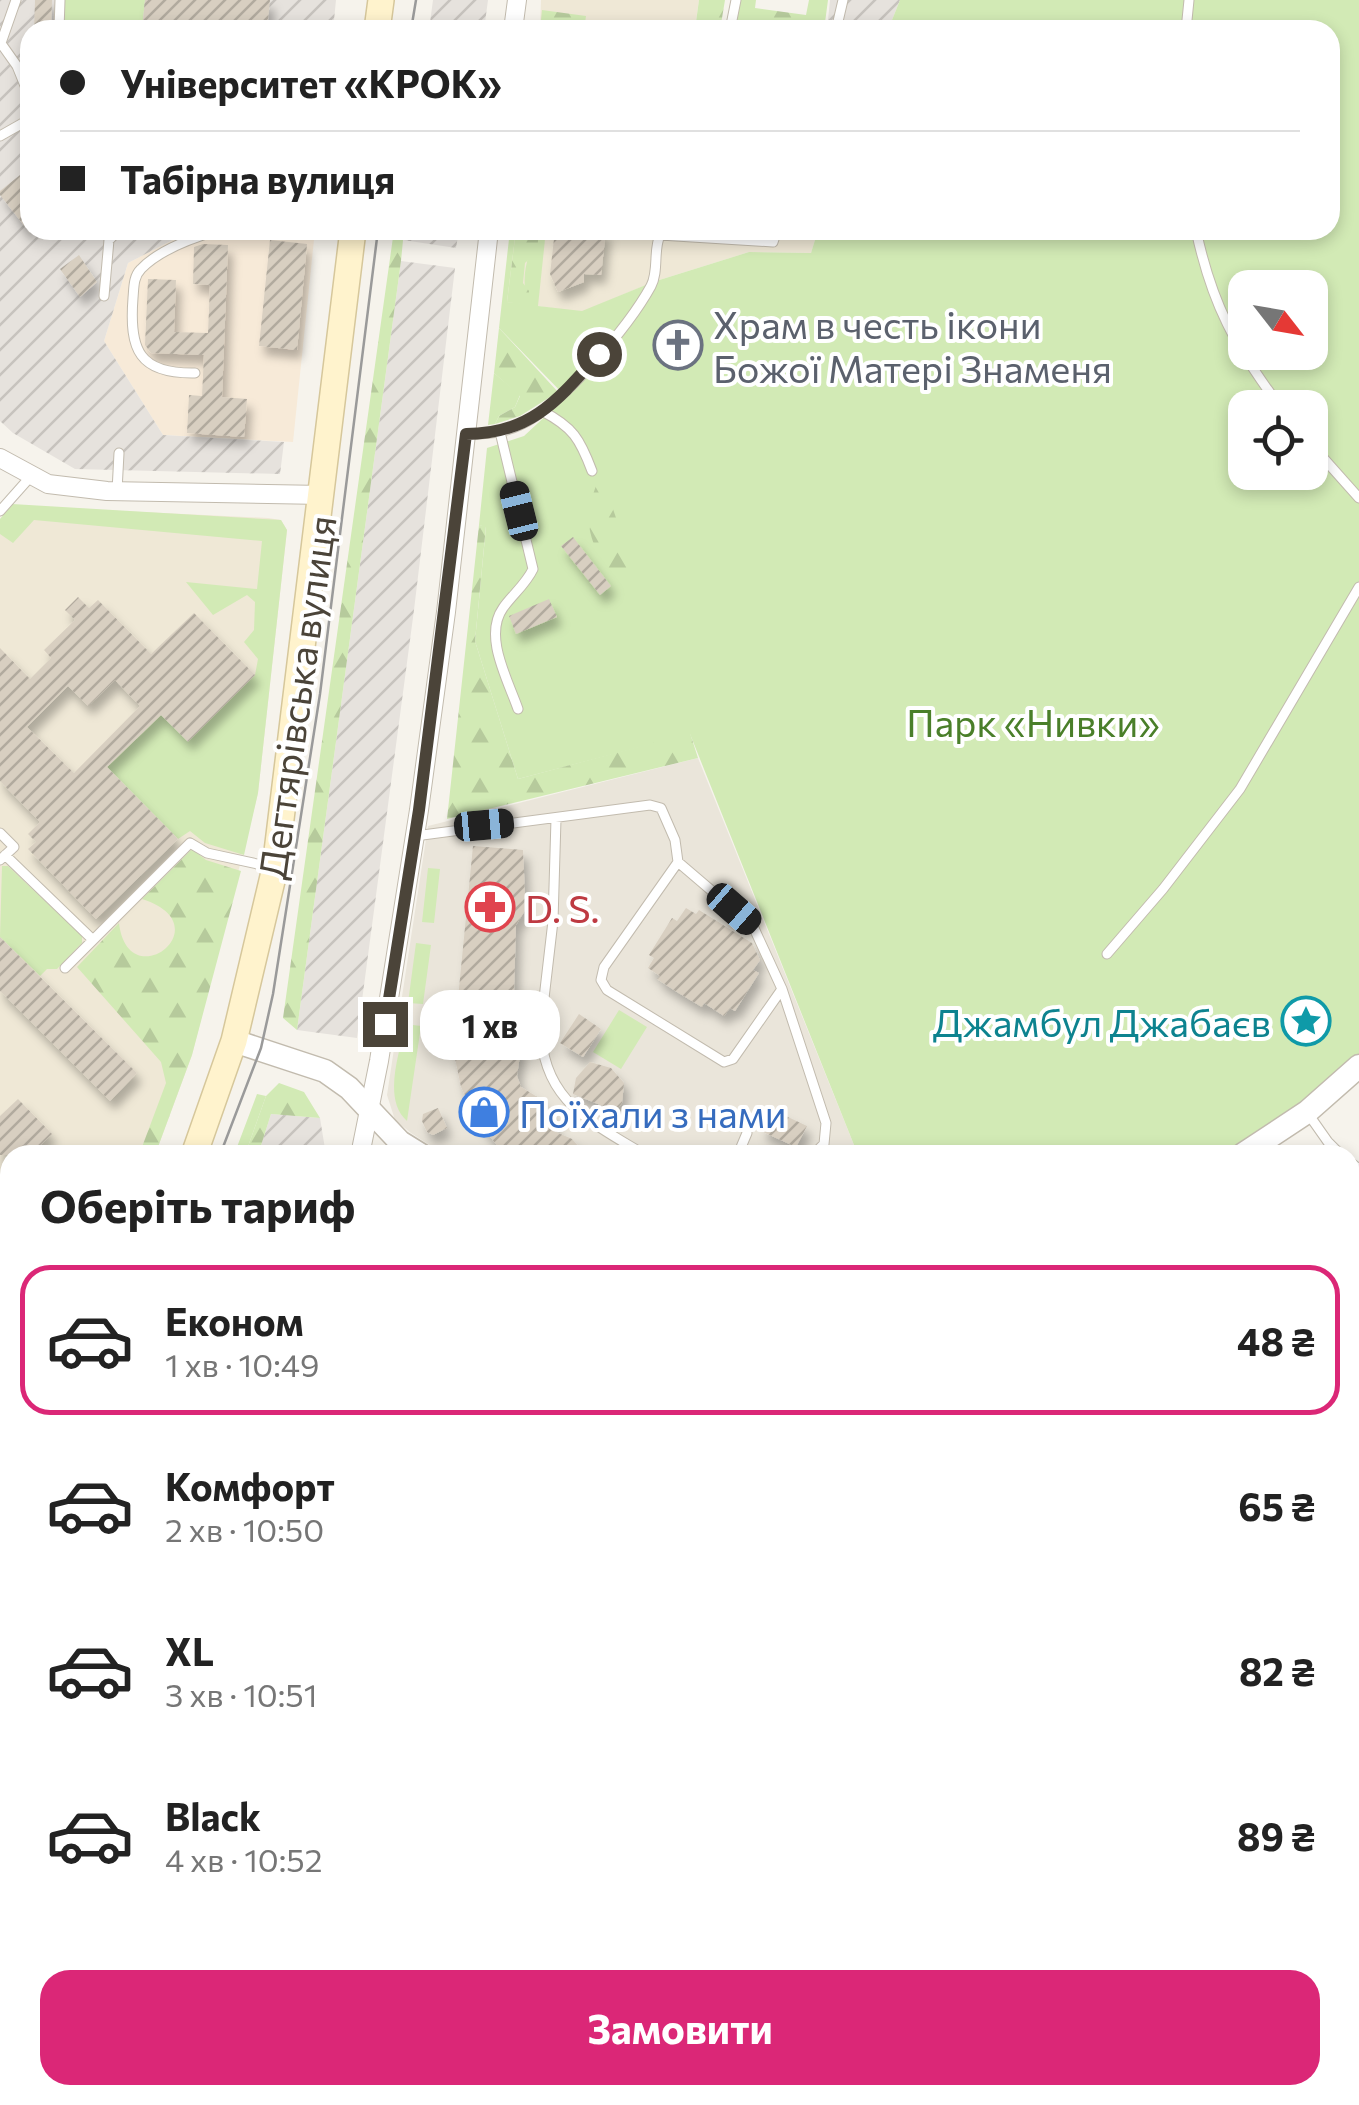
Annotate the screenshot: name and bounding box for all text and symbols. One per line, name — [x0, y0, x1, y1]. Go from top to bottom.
text: Університет «КРОК» — [120, 59, 502, 106]
text: Табірна вулиця — [120, 155, 395, 202]
north arrow — [1228, 270, 1328, 370]
map controls — [1228, 270, 1328, 490]
place label: Храм в честь ікони Божої Матері Знаменя — [713, 300, 1112, 391]
church icon: Храм в честь ікони Божої Матері Знаменя — [652, 319, 704, 371]
route start — [577, 332, 622, 377]
button: locate — [1228, 390, 1328, 490]
car — [497, 478, 541, 544]
street label: Дегтярівська вулиця — [247, 512, 345, 882]
park label: Парк «Нивки» — [906, 698, 1160, 745]
car — [453, 807, 515, 843]
car — [702, 878, 766, 940]
pharmacy icon: D. S. — [464, 881, 516, 933]
place label: D. S. — [525, 884, 599, 931]
callout: 1 хв — [420, 989, 560, 1059]
place icon: Джамбул Джабаєв — [1280, 995, 1332, 1047]
place label: Джамбул Джабаєв — [933, 998, 1271, 1045]
route end — [363, 1002, 408, 1047]
text: 1 хв — [462, 1005, 518, 1045]
shop icon: Поїхали з нами — [458, 1086, 510, 1138]
place label: Поїхали з нами — [519, 1089, 787, 1136]
text: Оберіть тариф — [40, 1177, 355, 1232]
icon: car — [45, 1295, 135, 1385]
text: Економ — [165, 1297, 304, 1344]
text: 48 ₴ — [1237, 1317, 1315, 1364]
text: 1 хв · 10:49 — [165, 1344, 319, 1384]
icon: car — [45, 1460, 135, 1550]
text: Комфорт — [165, 1462, 335, 1509]
text: 65 ₴ — [1238, 1482, 1315, 1529]
text: 2 хв · 10:50 — [165, 1509, 324, 1549]
icon: car — [45, 1625, 135, 1715]
text: XL — [165, 1627, 214, 1674]
text: 82 ₴ — [1239, 1647, 1315, 1694]
text: 3 хв · 10:51 — [165, 1674, 317, 1714]
icon: car — [45, 1790, 135, 1880]
text: Black — [165, 1792, 261, 1839]
text: 89 ₴ — [1237, 1812, 1315, 1859]
text: 4 хв · 10:52 — [165, 1839, 322, 1879]
button: Замовити — [40, 1970, 1320, 2085]

